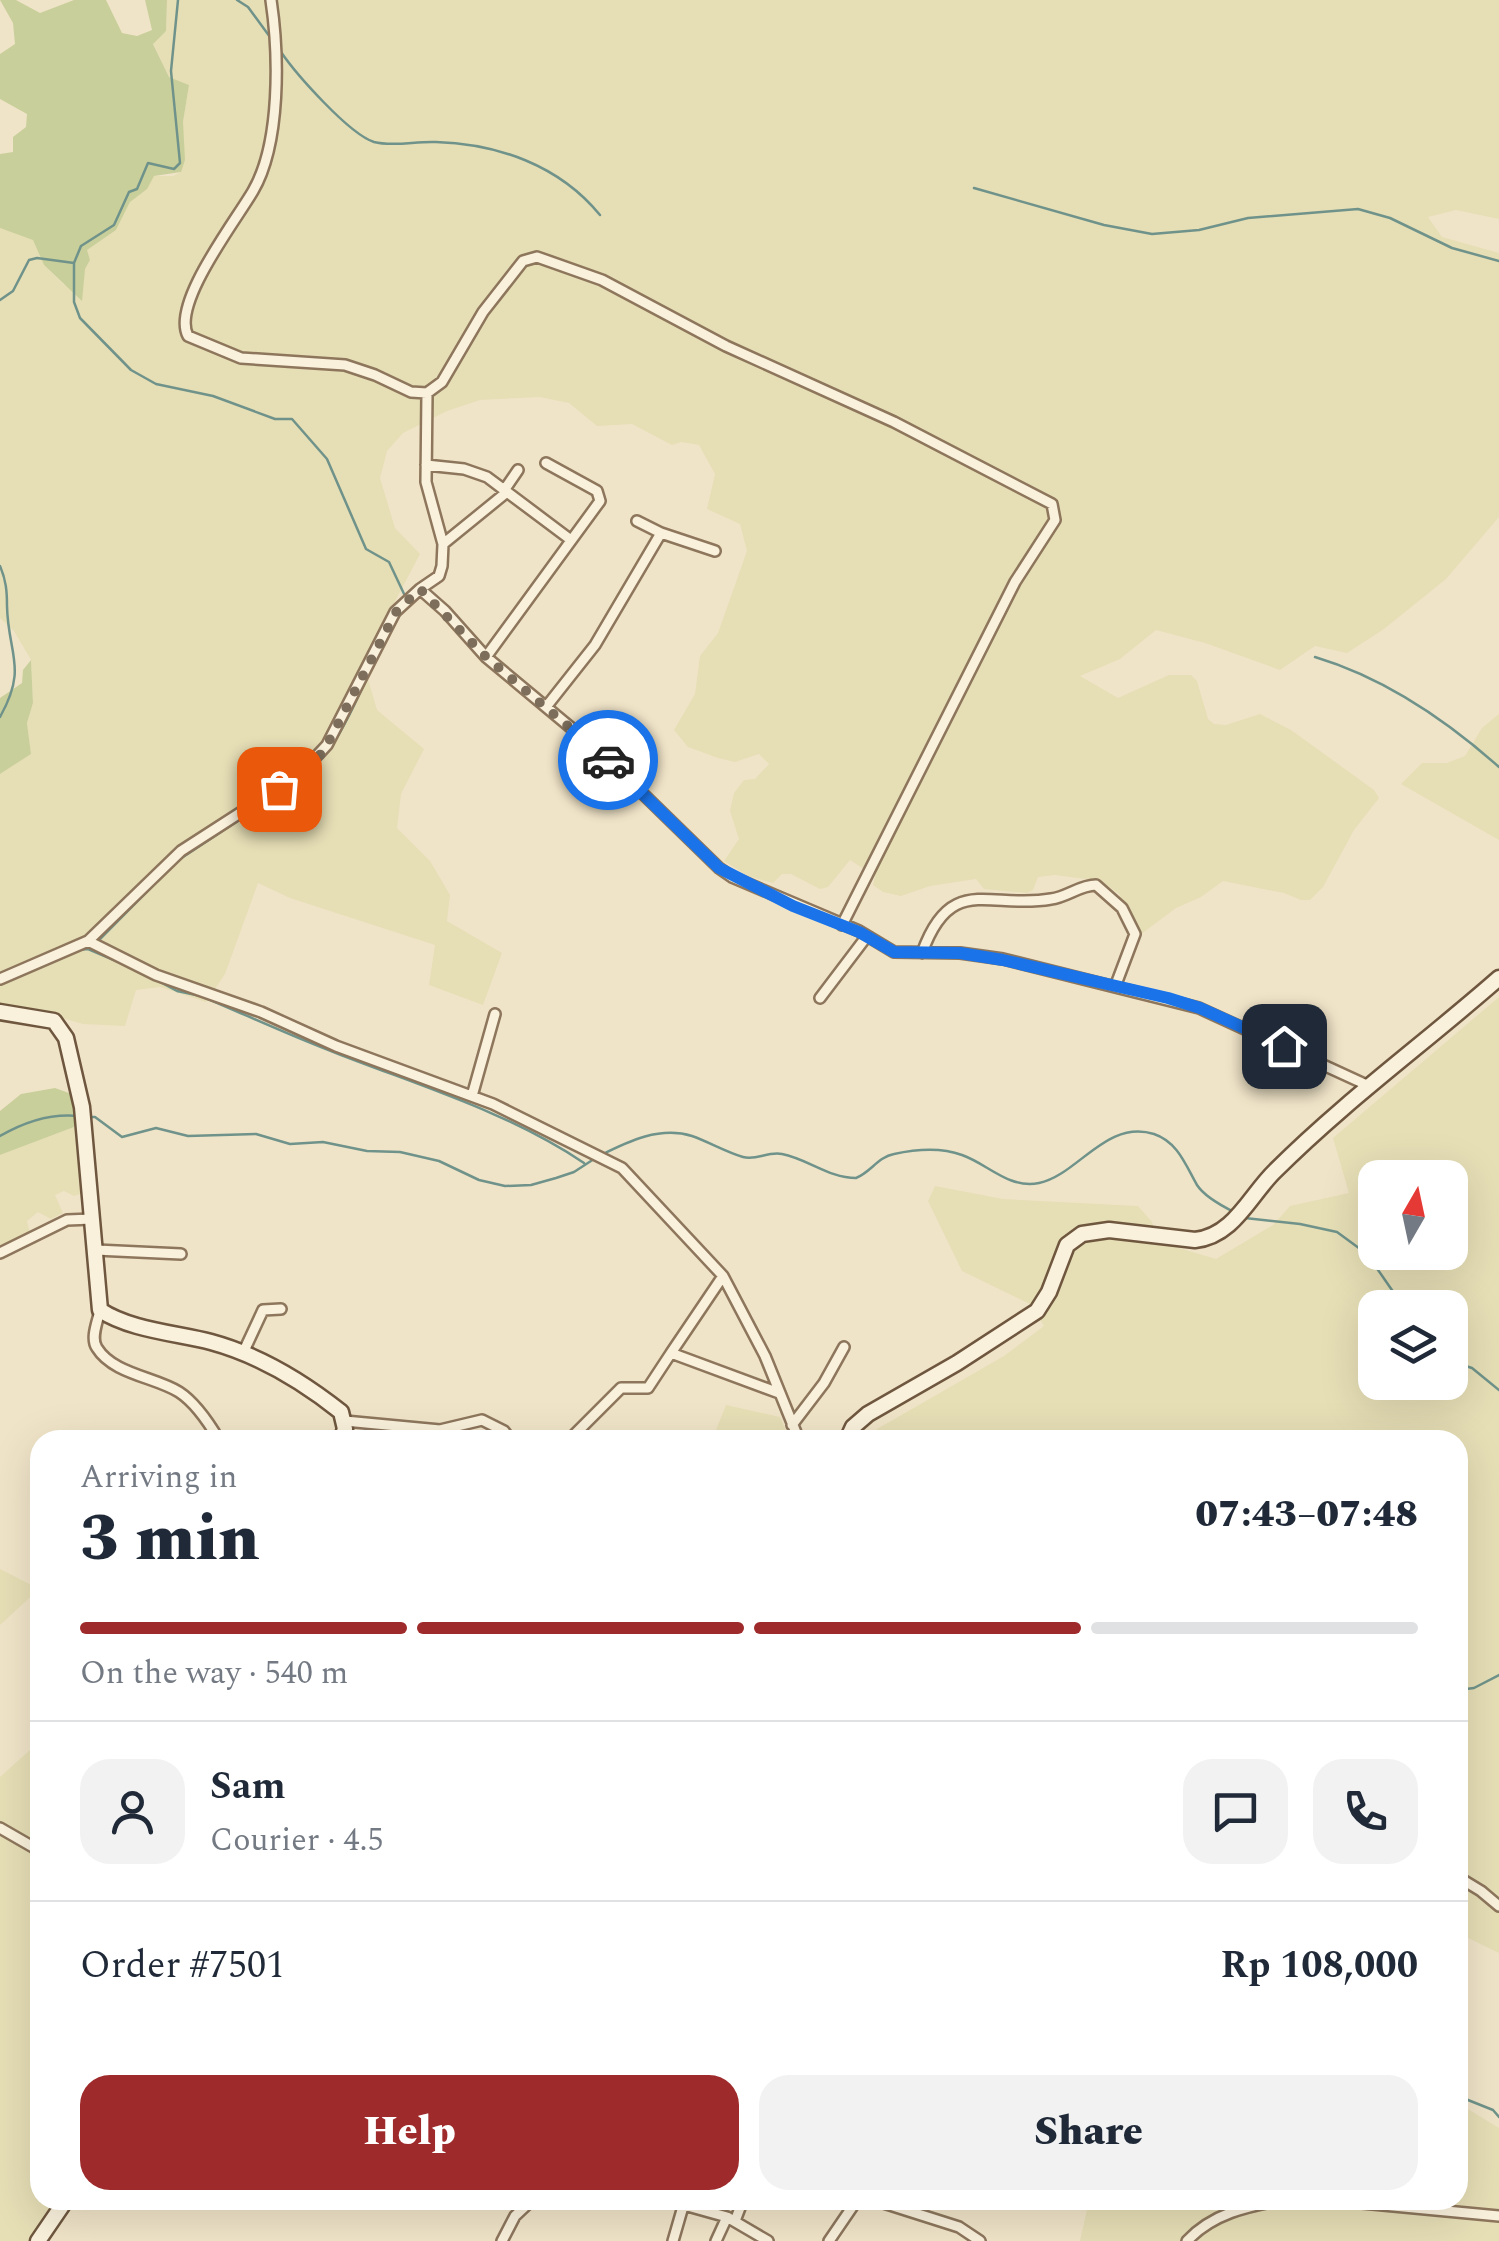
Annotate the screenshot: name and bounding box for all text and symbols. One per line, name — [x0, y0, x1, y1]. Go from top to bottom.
courier — [558, 710, 658, 810]
icon: car — [581, 733, 636, 788]
pin — [237, 747, 322, 832]
icon: bag — [252, 762, 307, 817]
pin — [1242, 1004, 1327, 1089]
icon: home — [1257, 1019, 1312, 1074]
north arrow — [1358, 1160, 1468, 1270]
map controls — [1358, 1160, 1468, 1400]
button: layers — [1358, 1290, 1468, 1400]
text: Arriving in — [80, 1453, 237, 1502]
text: 07:43–07:48 — [1195, 1486, 1418, 1544]
text: 3 min — [80, 1490, 260, 1589]
text: On the way · 540 m — [80, 1649, 348, 1698]
text: Sam — [210, 1758, 286, 1816]
button: person — [80, 1759, 185, 1864]
button: chat — [1183, 1759, 1288, 1864]
button: phone — [1313, 1759, 1418, 1864]
text: Courier · 4.5 — [210, 1816, 383, 1865]
text: Order #7501 — [80, 1937, 285, 1995]
text: Rp 108,000 — [1220, 1937, 1418, 1995]
button: Help — [80, 2075, 739, 2190]
button: Share — [759, 2075, 1418, 2190]

